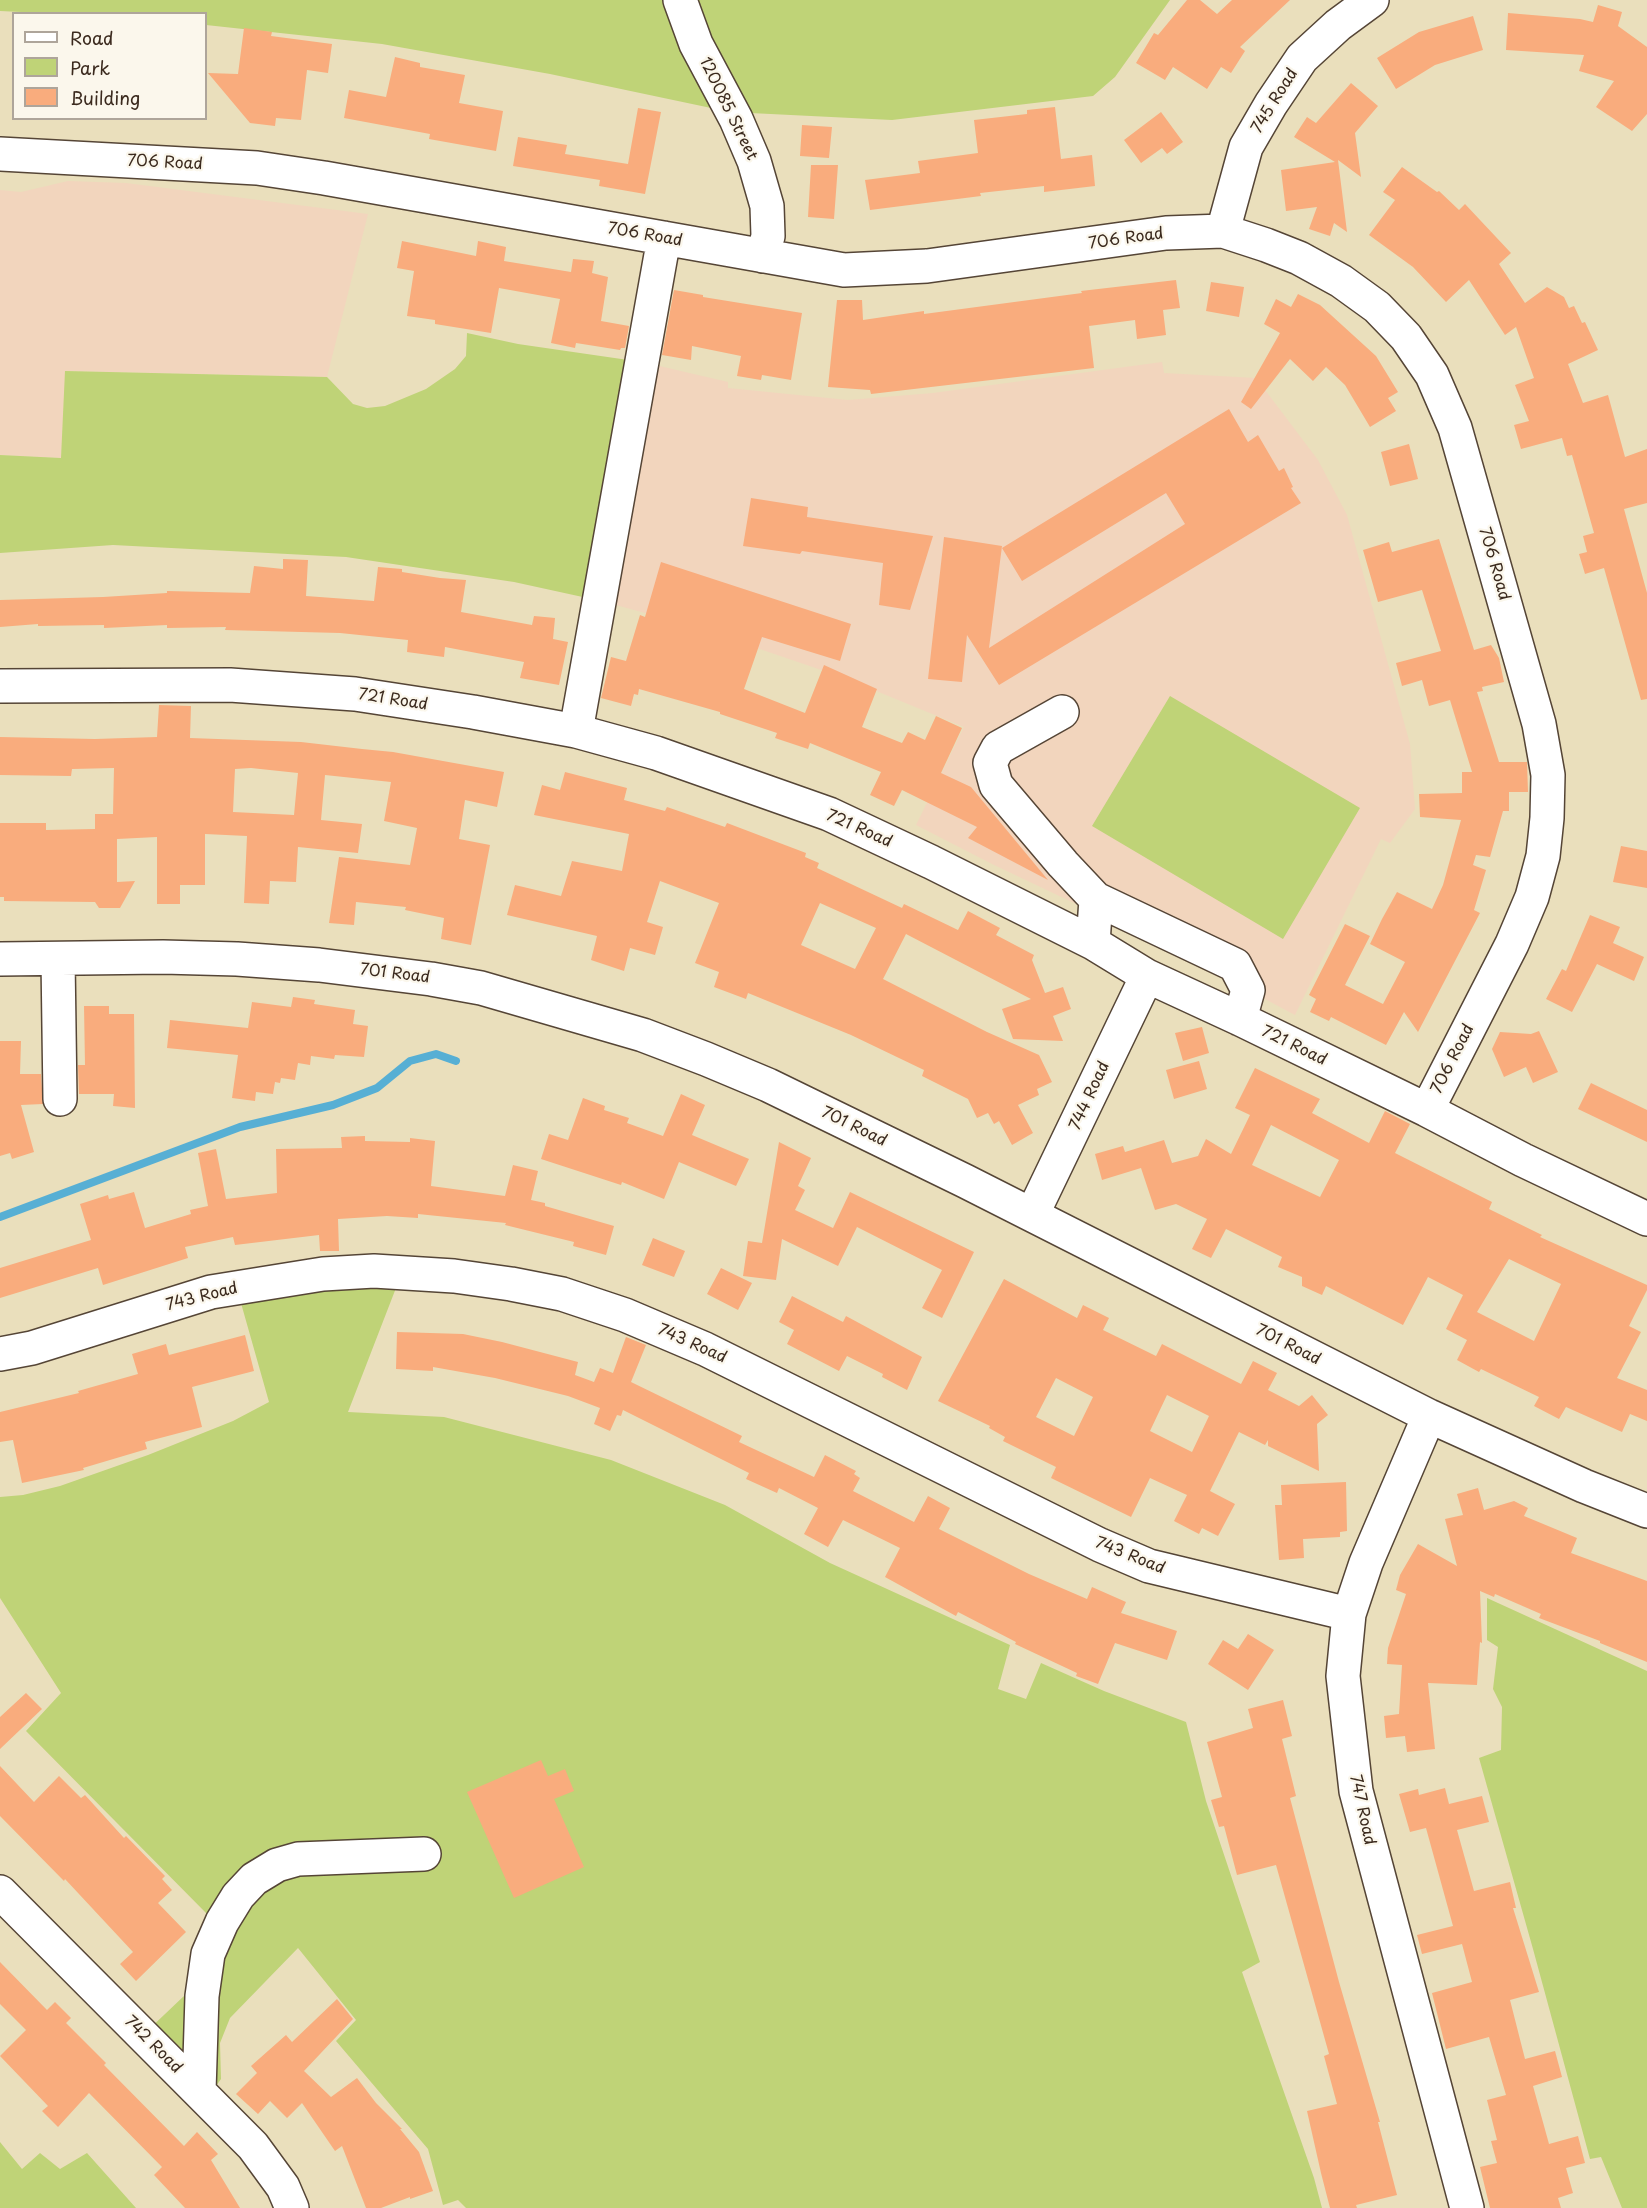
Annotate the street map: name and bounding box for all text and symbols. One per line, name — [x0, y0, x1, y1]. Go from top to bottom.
legend — [12, 12, 207, 120]
text: Road — [70, 24, 114, 51]
text: Park — [70, 54, 110, 81]
street label: 120085 Street — [695, 54, 761, 164]
street label: 745 Road — [1248, 65, 1302, 137]
text: Building — [70, 84, 140, 111]
street label: 706 Road — [127, 151, 203, 175]
street label: 706 Road — [606, 219, 684, 251]
street label: 706 Road — [1087, 224, 1165, 254]
street label: 706 Road — [1474, 525, 1514, 603]
street label: 721 Road — [357, 685, 429, 715]
street label: 721 Road — [823, 806, 895, 852]
street label: 701 Road — [359, 960, 431, 988]
street label: 706 Road — [1427, 1021, 1479, 1097]
street label: 721 Road — [1258, 1022, 1330, 1070]
street label: 744 Road — [1066, 1059, 1114, 1133]
street label: 701 Road — [818, 1103, 890, 1151]
street label: 743 Road — [164, 1279, 240, 1315]
street label: 743 Road — [655, 1320, 729, 1368]
street label: 701 Road — [1252, 1320, 1324, 1370]
street label: 743 Road — [1092, 1533, 1168, 1579]
street label: 747 Road — [1345, 1773, 1379, 1847]
street label: 742 Road — [120, 2012, 186, 2078]

